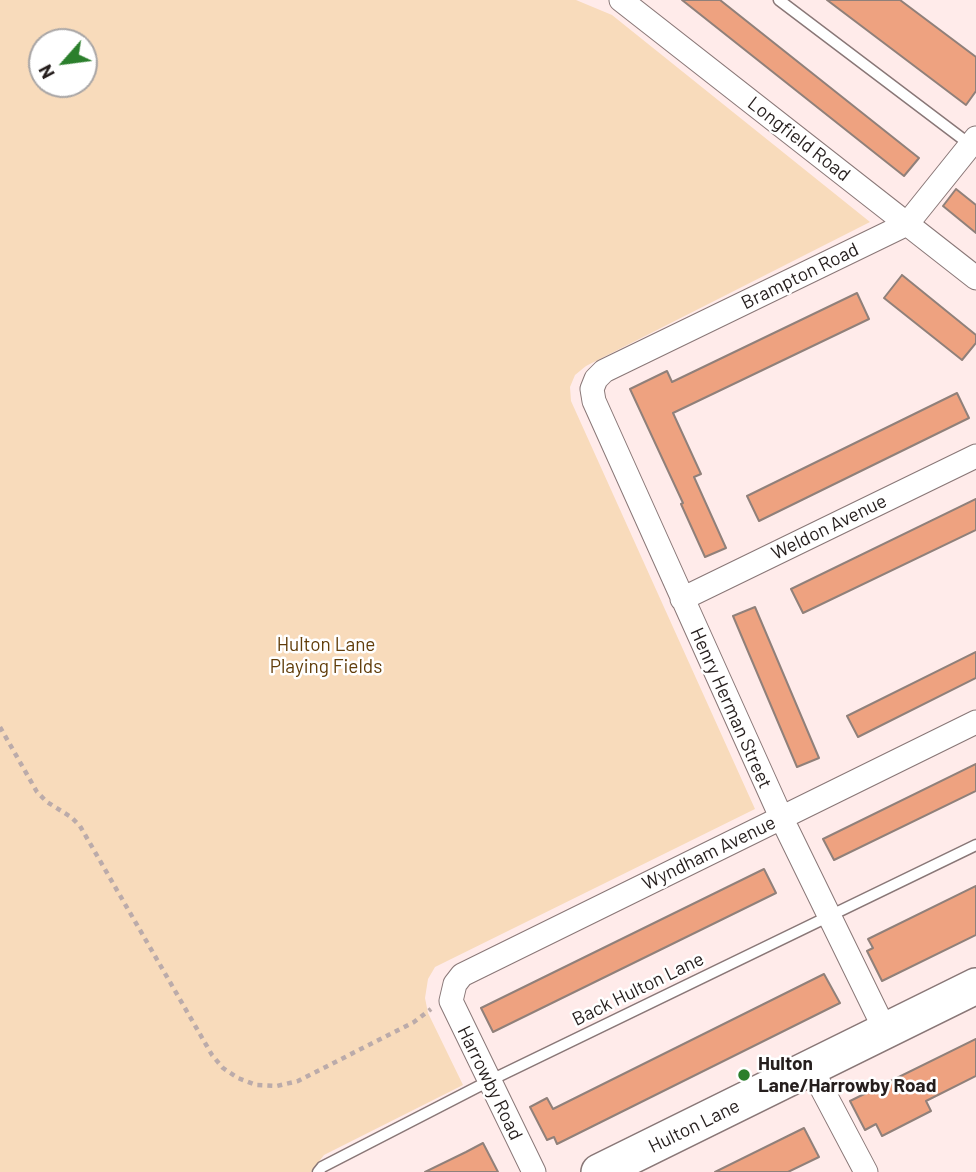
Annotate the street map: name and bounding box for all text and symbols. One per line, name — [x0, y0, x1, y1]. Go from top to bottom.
north arrow — [28, 28, 98, 98]
text: N — [33, 61, 59, 83]
street label: Longfield Road — [743, 92, 855, 186]
street label: Brampton Road — [738, 238, 862, 314]
street label: Weldon Avenue — [768, 489, 890, 565]
street label: Henry Herman Street — [685, 624, 777, 792]
park label: Hulton Lane Playing Fields — [270, 634, 382, 678]
street label: Wyndham Avenue — [639, 811, 779, 895]
street label: Back Hulton Lane — [569, 947, 707, 1031]
street label: Harrowby Road — [453, 1022, 527, 1144]
place label: Hulton Lane/Harrowby Road — [758, 1053, 936, 1097]
marker: Hulton Lane/Harrowby Road — [736, 1067, 752, 1083]
street label: Hulton Lane — [645, 1094, 743, 1158]

